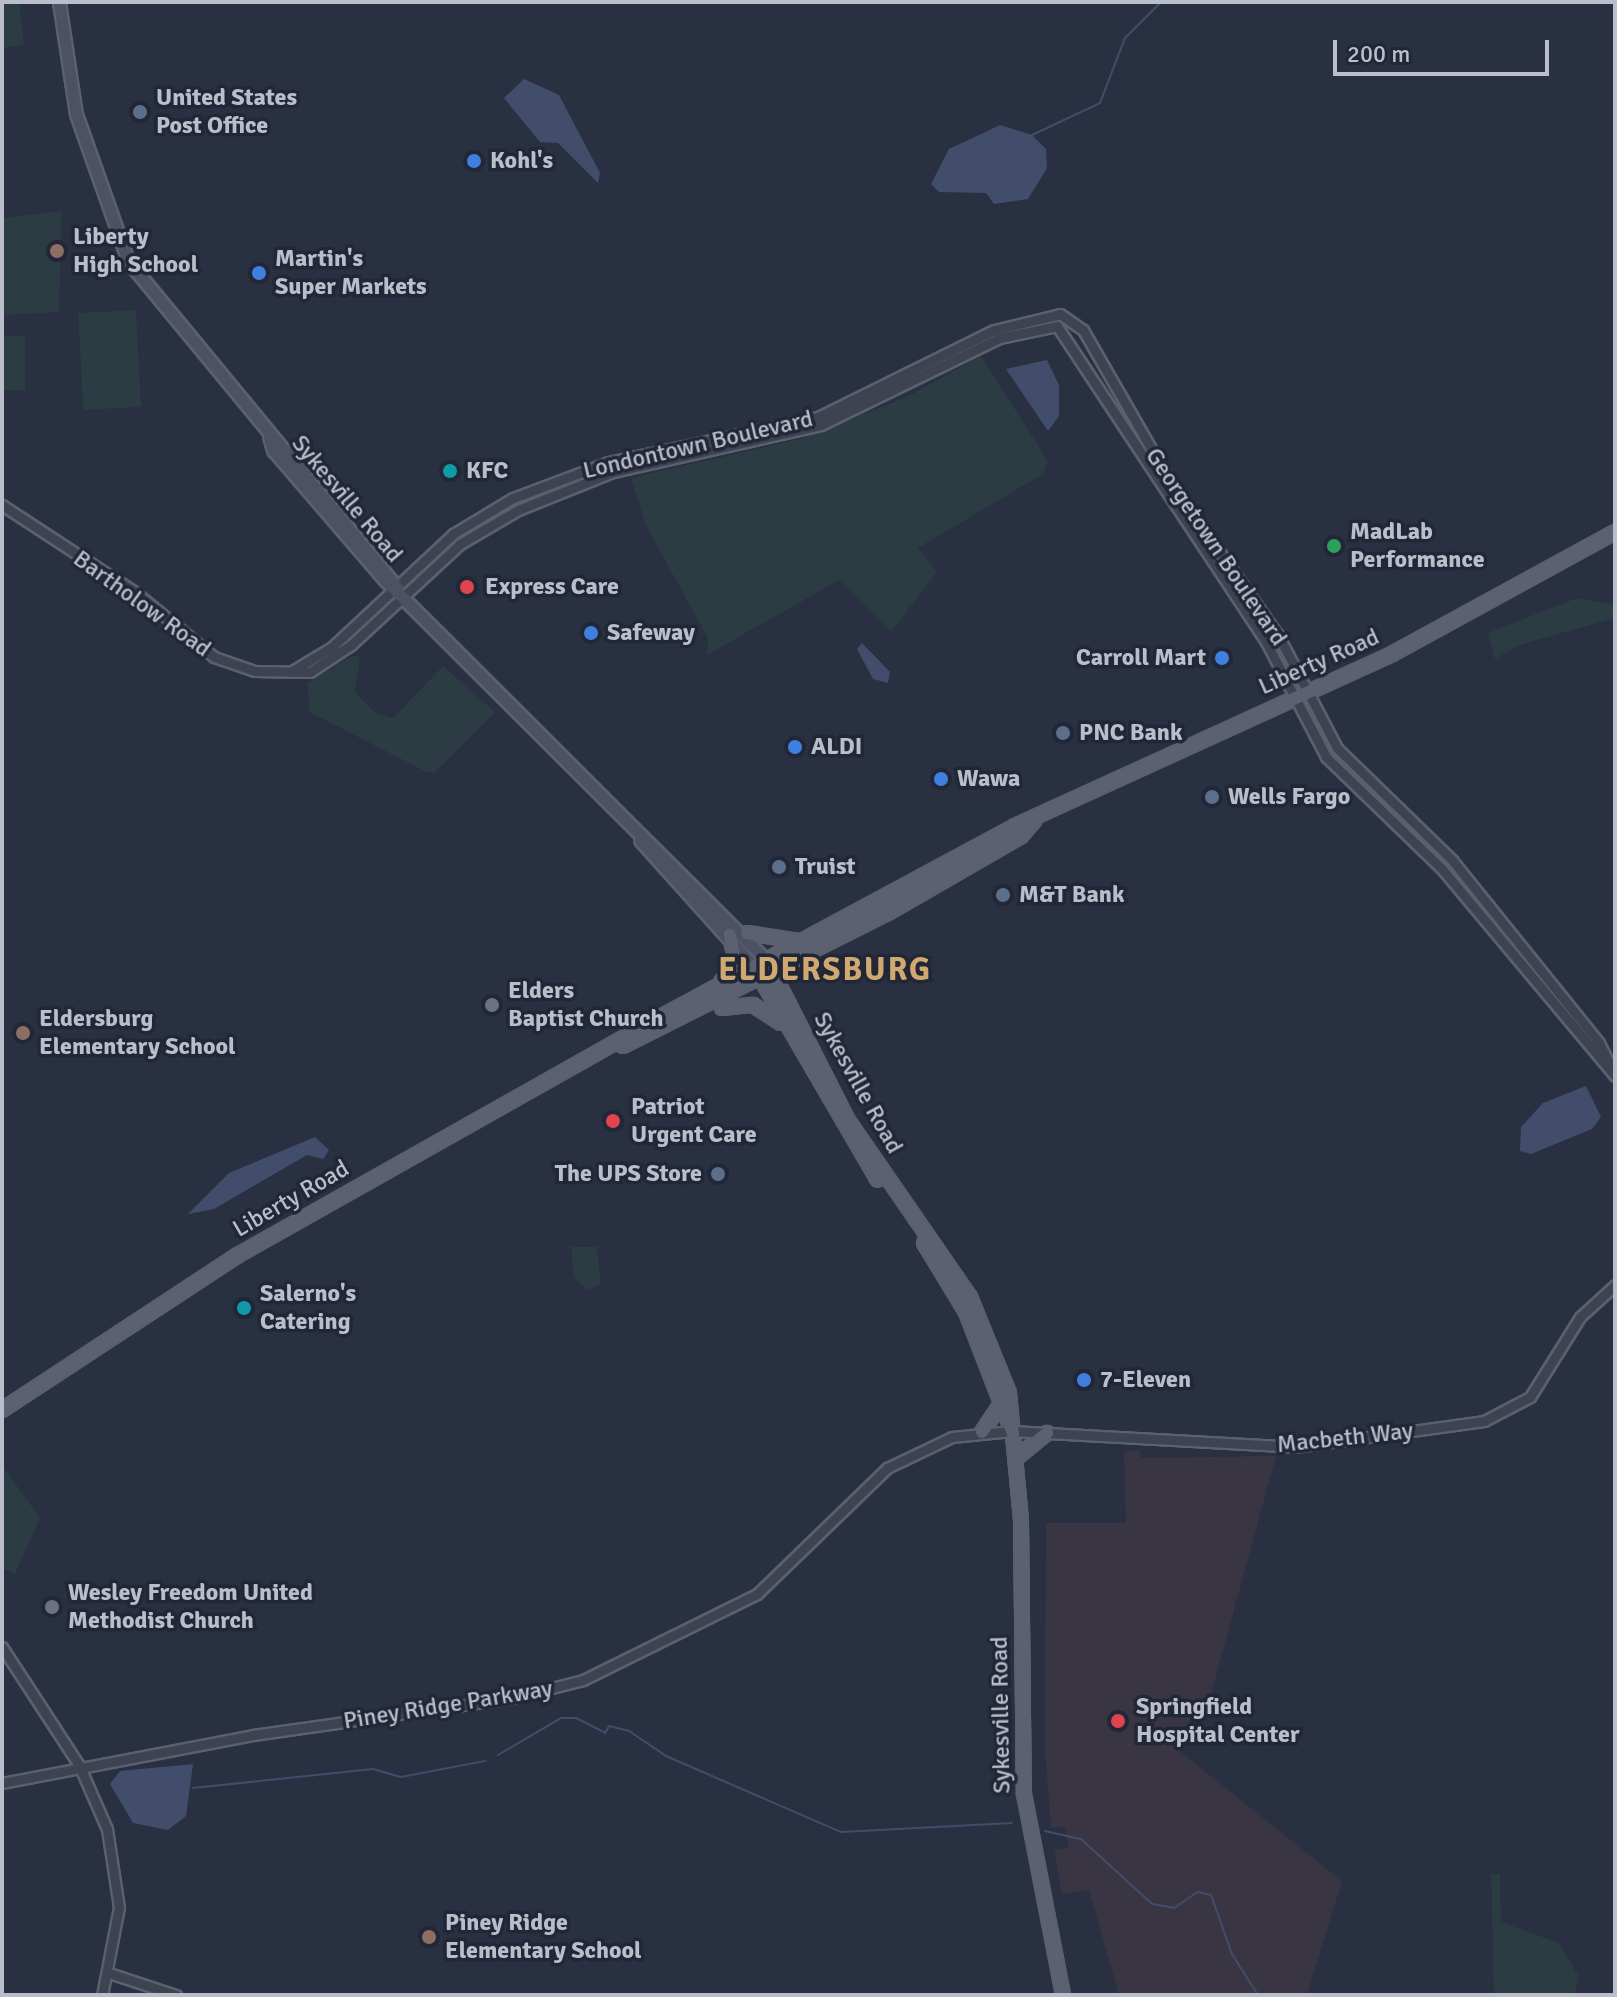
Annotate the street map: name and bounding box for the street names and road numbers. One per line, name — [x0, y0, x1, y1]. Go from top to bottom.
street label: Londontown Boulevard — [580, 405, 816, 485]
street label: Sykesville Road — [285, 429, 409, 569]
street label: Georgetown Boulevard — [1139, 443, 1293, 651]
street label: Bartholow Road — [68, 544, 216, 664]
street label: Liberty Road — [1254, 623, 1384, 701]
street label: Sykesville Road — [807, 1007, 909, 1159]
street label: Liberty Road — [228, 1154, 354, 1244]
street label: Macbeth Way — [1275, 1417, 1415, 1459]
street label: Sykesville Road — [985, 1636, 1017, 1794]
street label: Piney Ridge Parkway — [341, 1674, 555, 1736]

